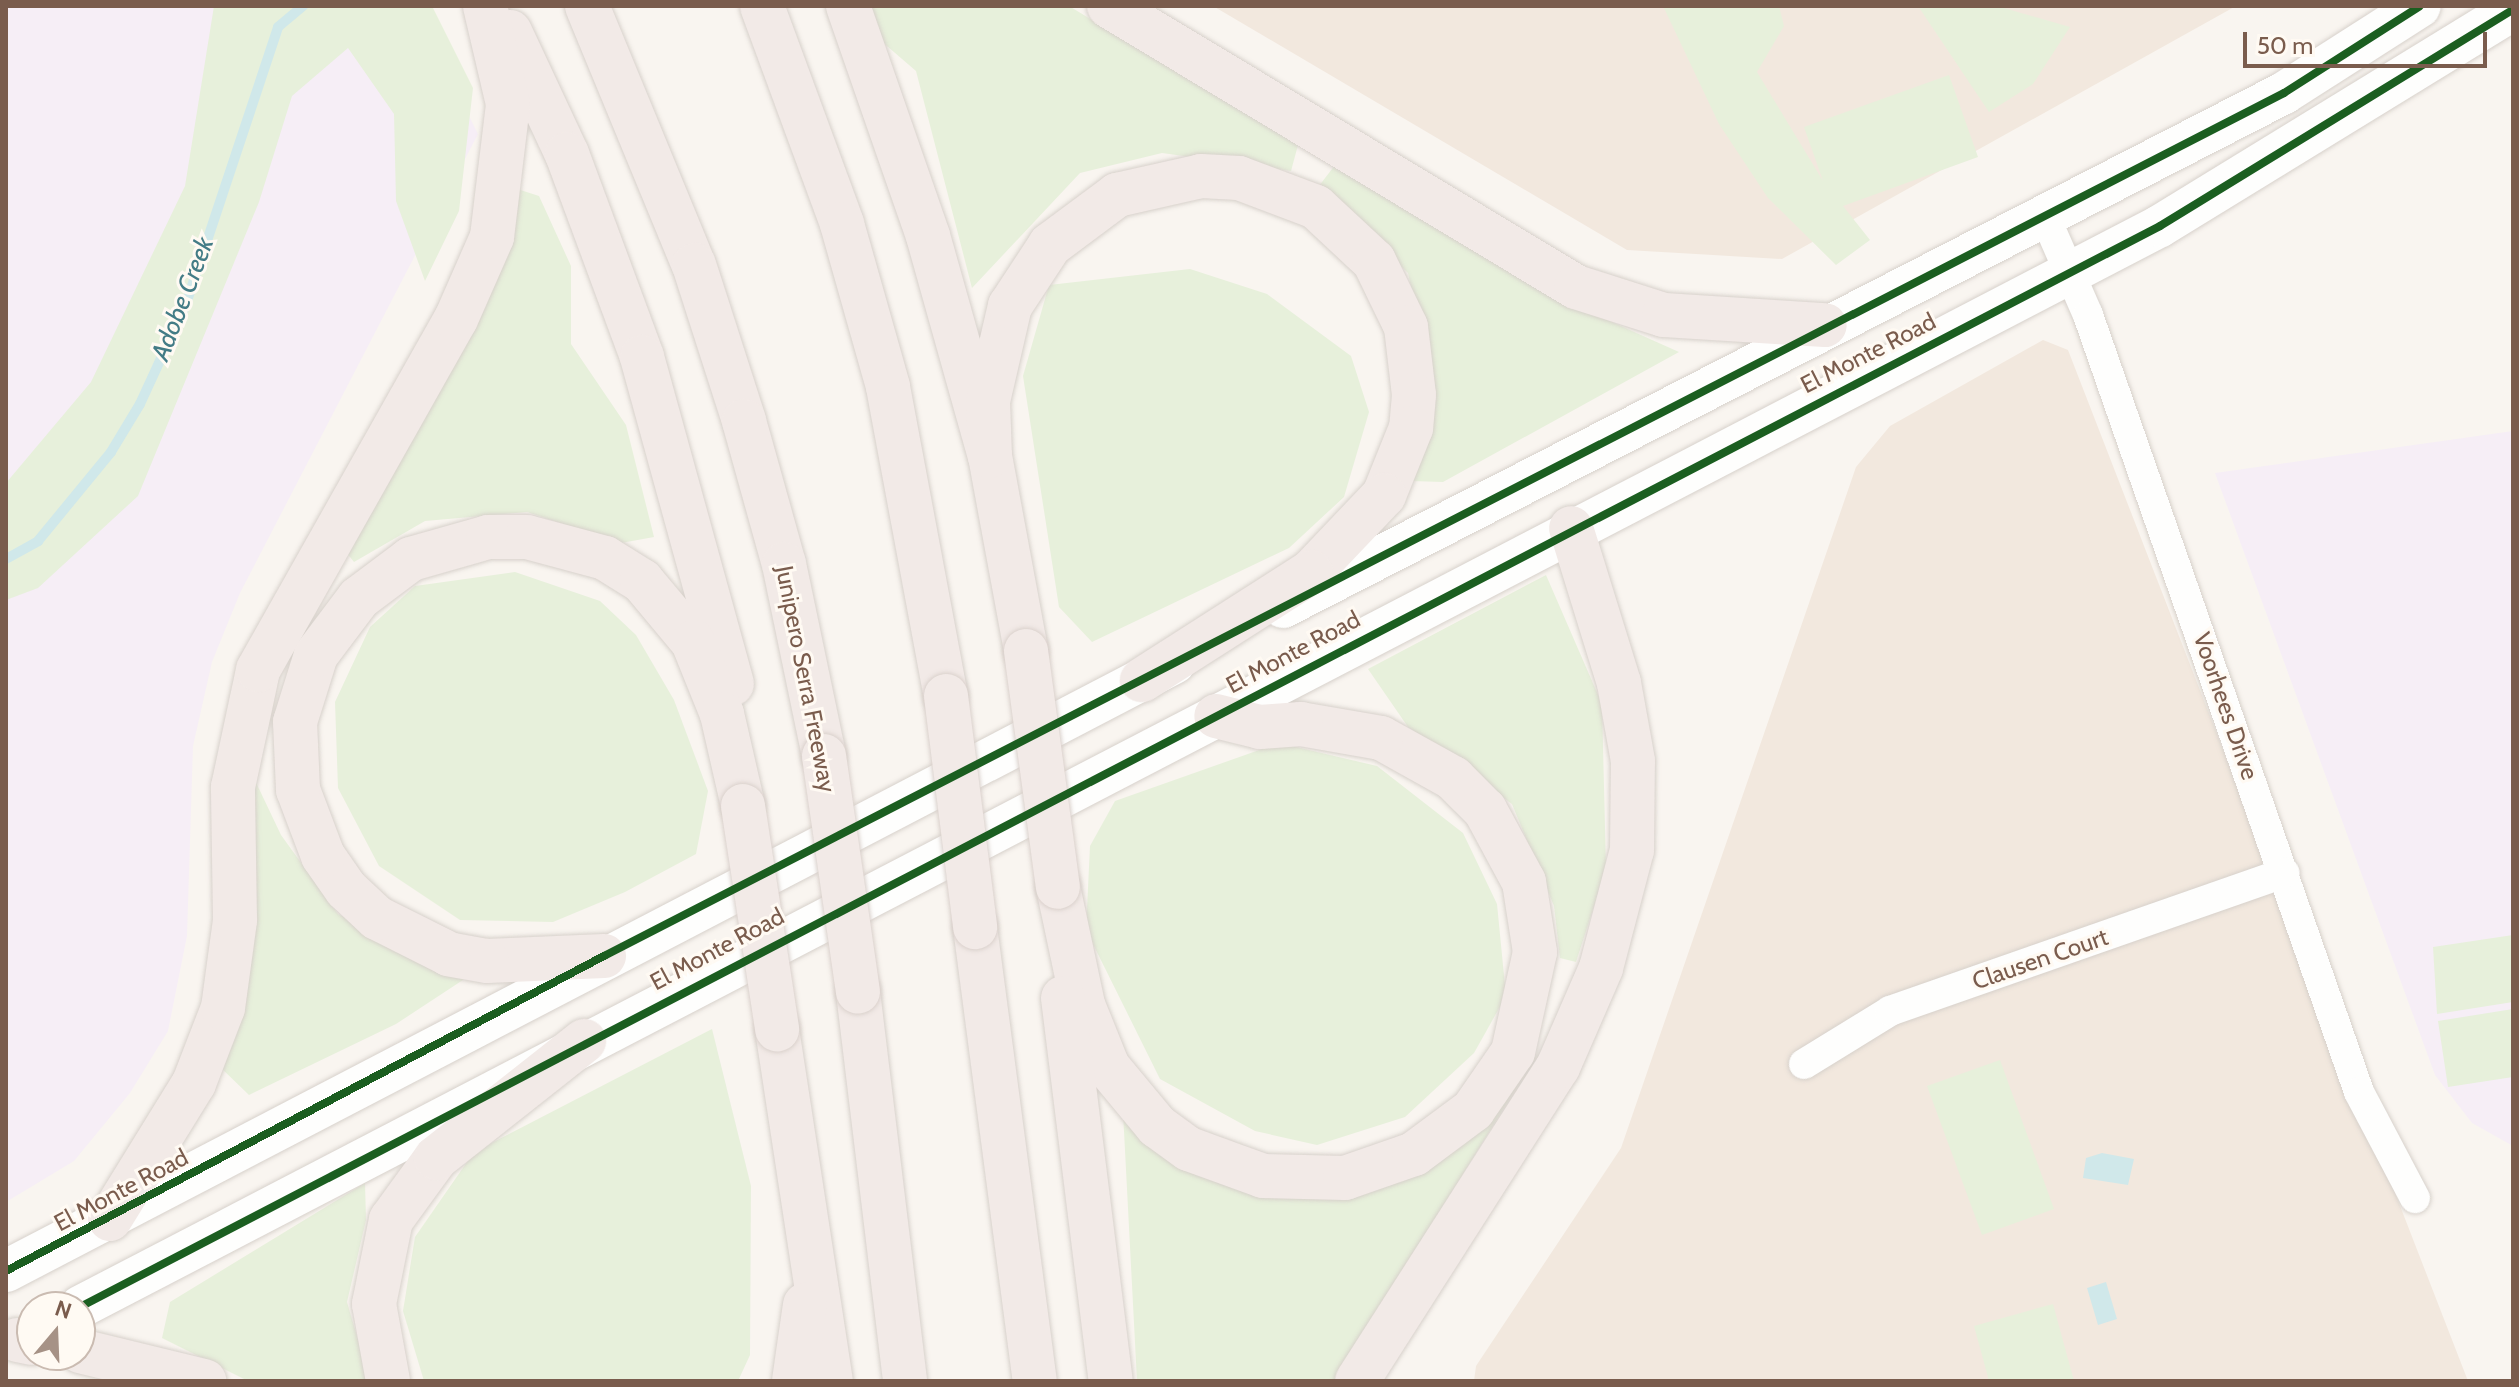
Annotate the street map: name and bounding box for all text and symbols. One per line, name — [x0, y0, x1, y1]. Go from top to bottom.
scale bar — [2247, 16, 2491, 66]
text: 50 m — [2257, 31, 2313, 60]
water label: Adobe Creek — [145, 233, 221, 365]
street label: El Monte Road — [1796, 307, 1940, 399]
street label: Junipero Serra Freeway — [770, 563, 842, 795]
street label: El Monte Road — [1221, 605, 1365, 699]
street label: Voorhees Drive — [2187, 629, 2265, 783]
street label: El Monte Road — [645, 902, 789, 996]
street label: Clausen Court — [1968, 922, 2112, 996]
street label: El Monte Road — [49, 1143, 193, 1237]
north arrow — [16, 1291, 96, 1371]
text: N — [52, 1294, 75, 1325]

